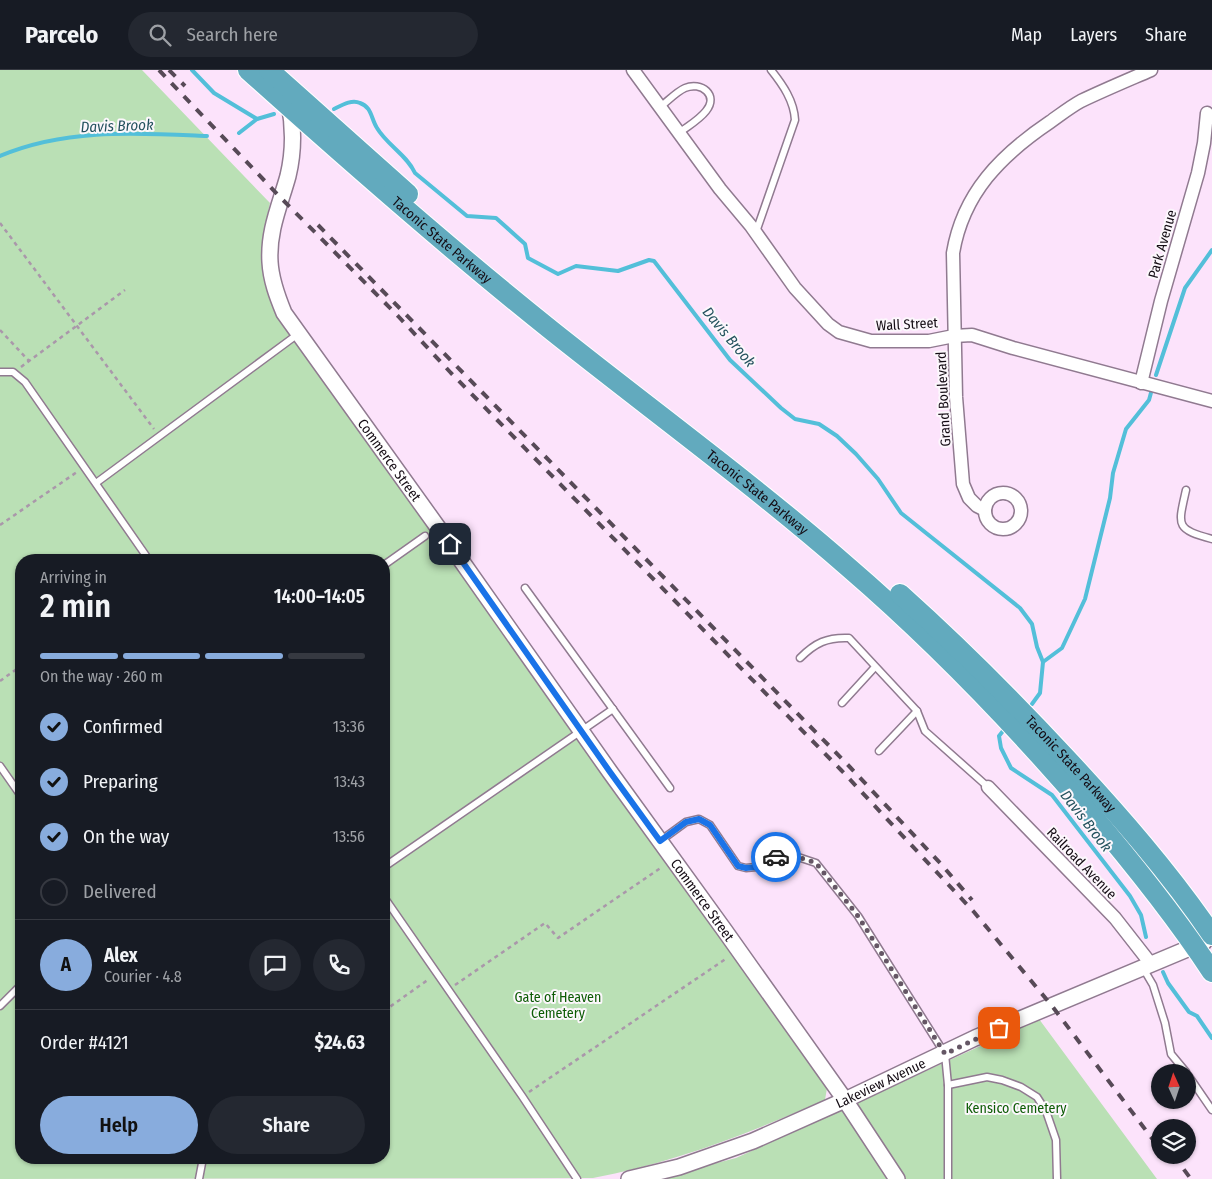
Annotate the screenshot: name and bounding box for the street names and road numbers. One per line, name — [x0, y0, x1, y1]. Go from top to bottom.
street label: Taconic State Parkway — [388, 193, 496, 288]
street label: Park Avenue — [1145, 208, 1180, 280]
street label: Wall Street — [876, 314, 939, 335]
street label: Grand Boulevard — [933, 351, 954, 447]
street label: Commerce Street — [354, 416, 425, 505]
street label: Taconic State Parkway — [703, 447, 812, 539]
street label: Taconic State Parkway — [1022, 712, 1120, 817]
street label: Railroad Avenue — [1043, 824, 1120, 903]
street label: Commerce Street — [667, 856, 738, 945]
street label: Lakeview Avenue — [833, 1055, 929, 1112]

